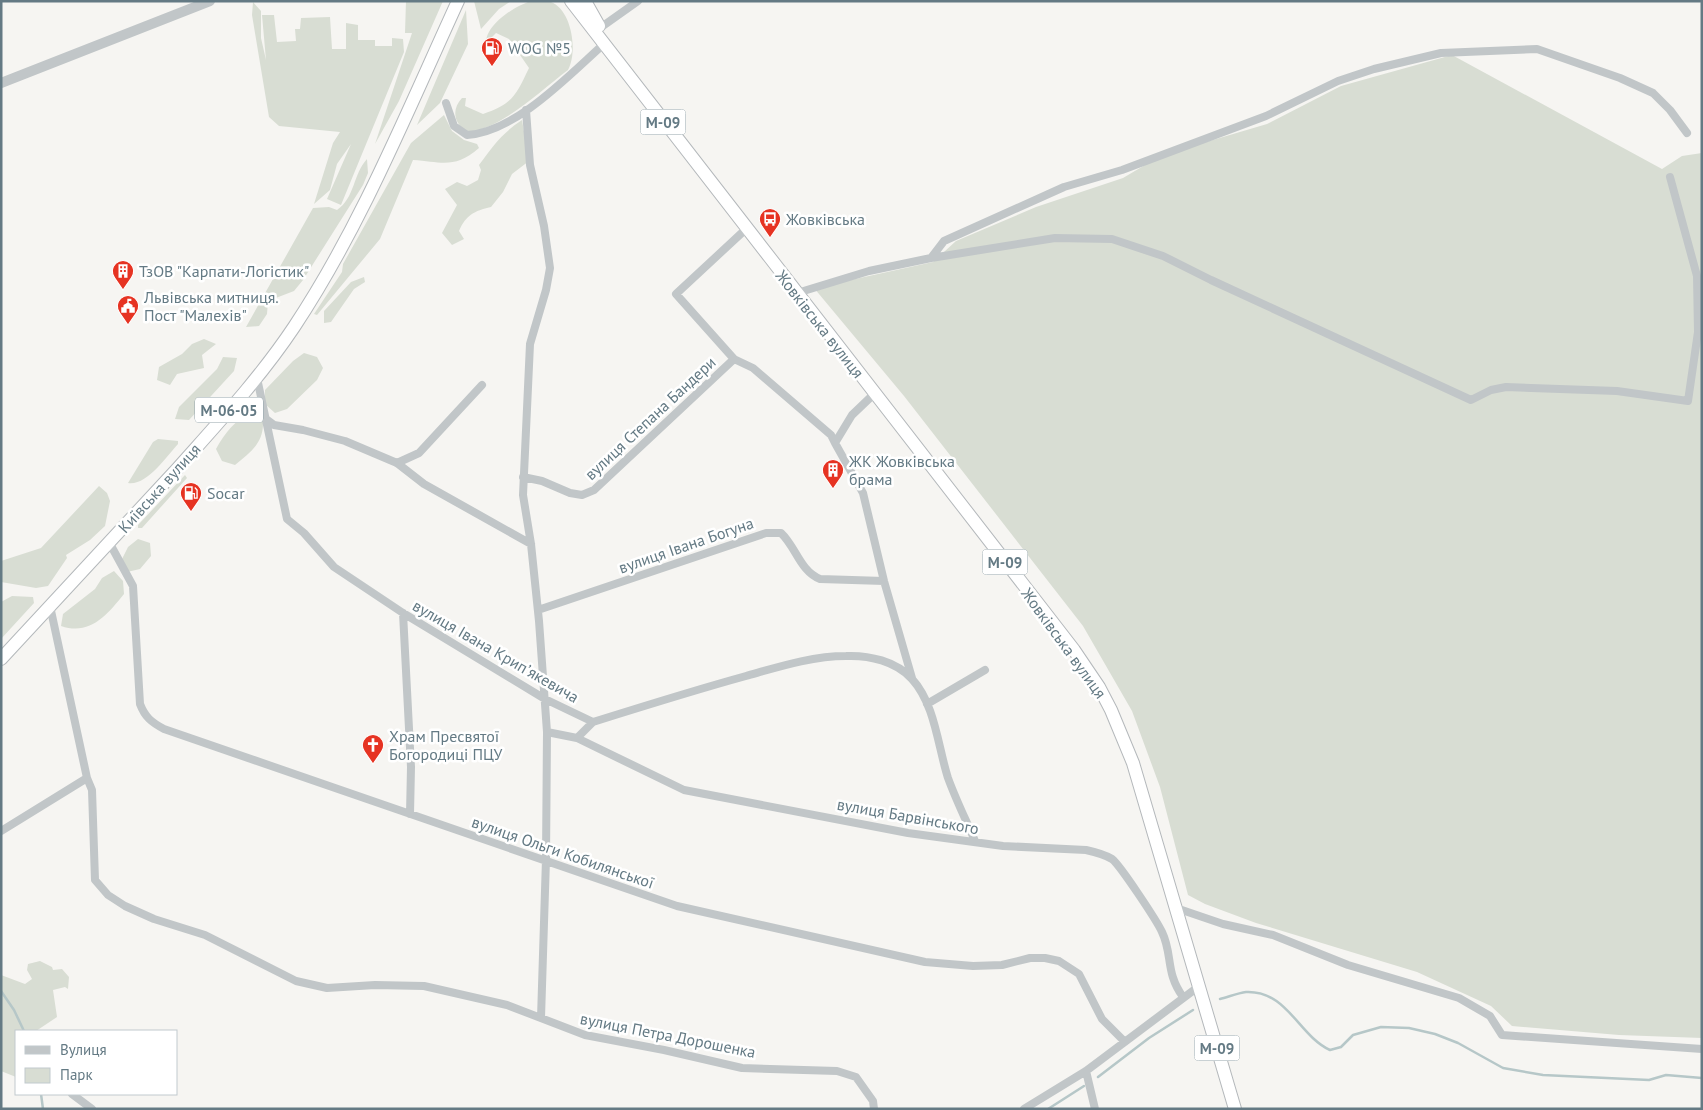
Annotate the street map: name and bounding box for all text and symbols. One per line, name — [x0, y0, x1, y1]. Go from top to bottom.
fuel station icon: WOG №5 — [480, 36, 504, 67]
place label: WOG №5 — [508, 38, 571, 58]
road number: М-09 — [640, 110, 686, 134]
bus stop icon: Жовківська — [758, 207, 782, 238]
place label: Жовківська — [785, 209, 865, 229]
building icon: ТзОВ "Карпати-Логістик" — [111, 259, 135, 290]
place label: ТзОВ "Карпати-Логістик" — [139, 261, 309, 281]
street label: Жовківська вулиця — [771, 265, 868, 382]
place label: Львівська митниця. Пост "Малехів" — [143, 287, 279, 325]
public building icon: Львівська митниця. Пост "Малехів" — [116, 294, 140, 325]
street label: вулиця Степана Бандери — [580, 352, 720, 484]
road number: М-06-05 — [195, 398, 263, 422]
street label: Київська вулиця — [113, 439, 205, 537]
place label: ЖК Жовківська брама — [848, 451, 955, 489]
building icon: ЖК Жовківська брама — [821, 458, 845, 489]
fuel station icon: Socar — [179, 481, 203, 512]
place label: Socar — [207, 483, 245, 503]
street label: вулиця Івана Богуна — [616, 513, 756, 577]
road number: М-09 — [982, 550, 1028, 574]
street label: Жовківська вулиця — [1017, 583, 1111, 702]
street label: вулиця Івана Крипʼякевича — [409, 595, 583, 707]
place label: Храм Пресвятої Богородиці ПЦУ — [389, 726, 503, 764]
church icon: Храм Пресвятої Богородиці ПЦУ — [361, 733, 385, 764]
street label: вулиця Барвінського — [835, 794, 981, 838]
street label: вулиця Ольги Кобилянської — [469, 811, 657, 893]
street label: вулиця Петра Дорошенка — [579, 1008, 757, 1062]
legend — [15, 1030, 178, 1095]
road number: М-09 — [1194, 1036, 1240, 1060]
text: Вулиця — [60, 1040, 107, 1059]
text: Парк — [60, 1065, 93, 1084]

